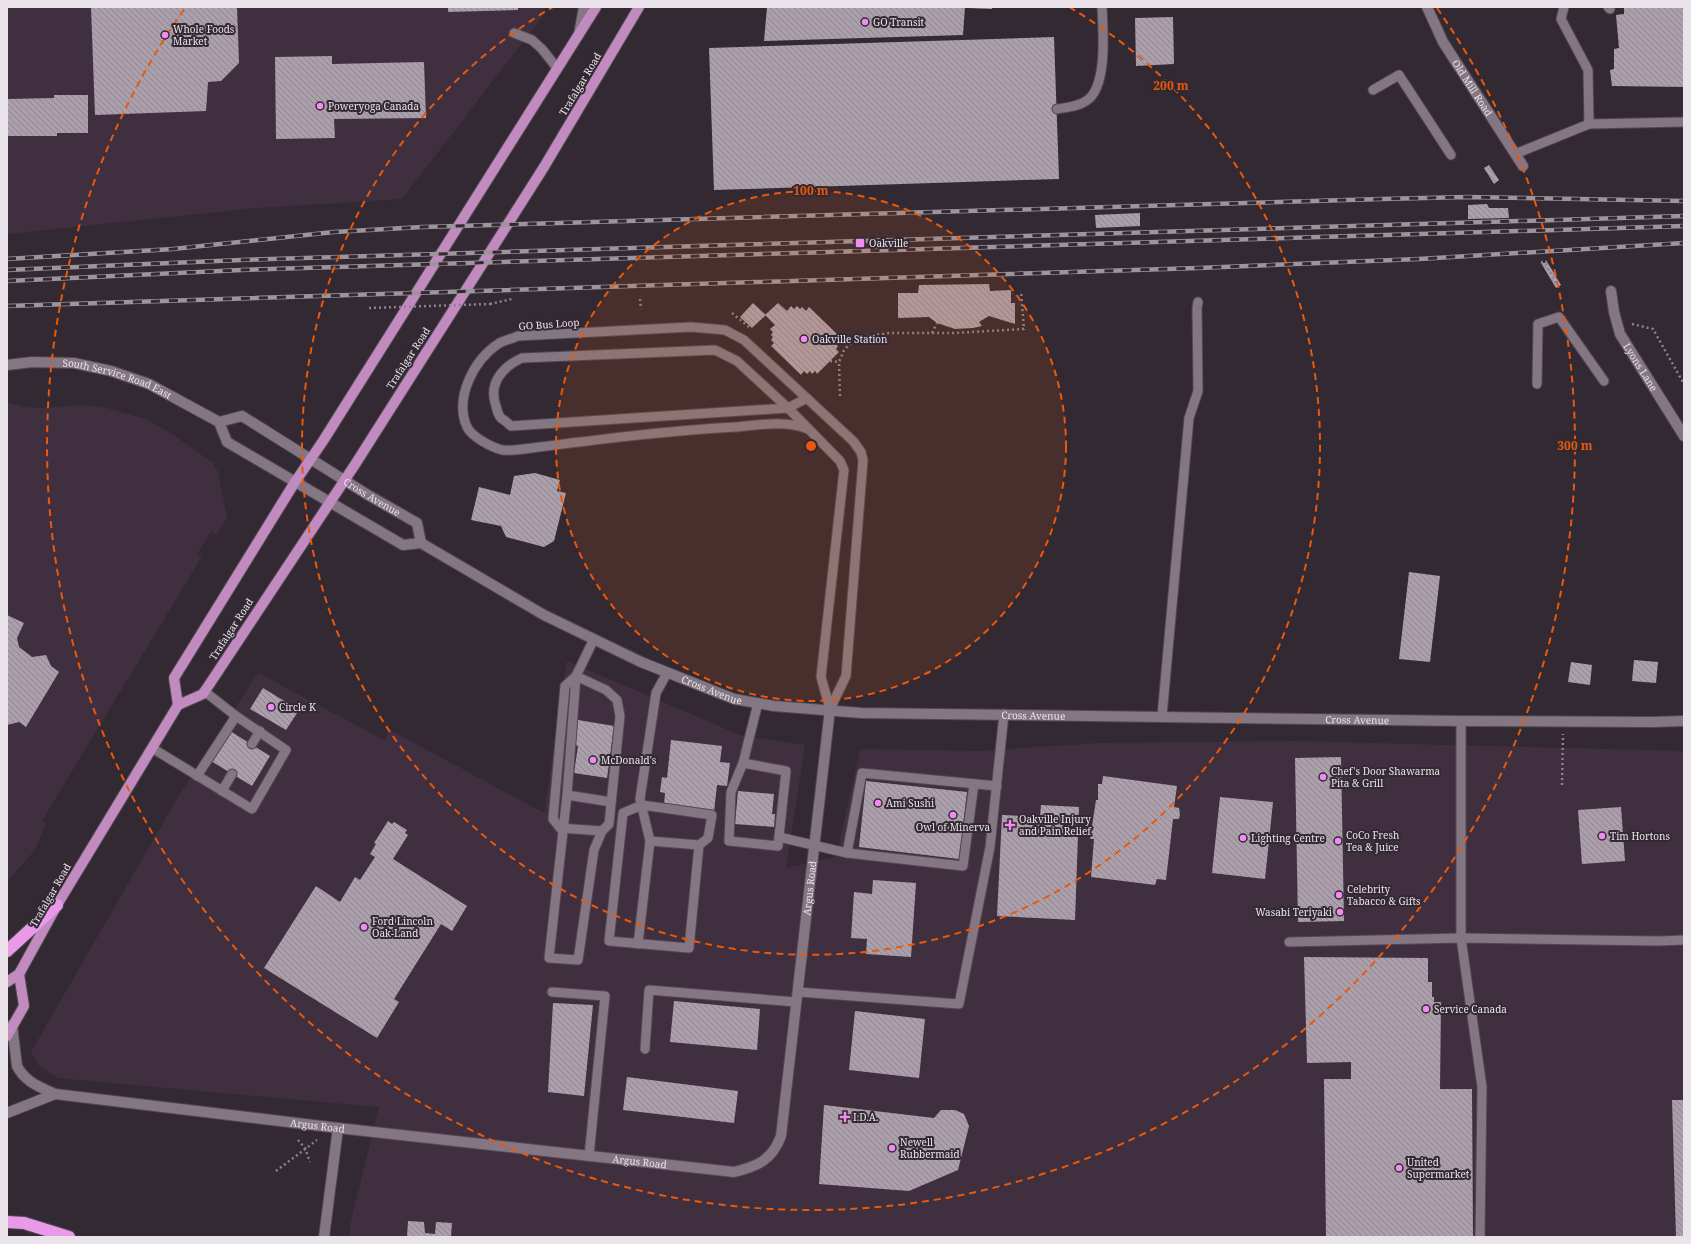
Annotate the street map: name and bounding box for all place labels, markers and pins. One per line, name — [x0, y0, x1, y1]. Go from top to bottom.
place label: GO Transit — [873, 15, 925, 29]
marker: GO Transit — [860, 17, 870, 27]
place label: Whole Foods Market — [173, 22, 235, 48]
marker: Whole Foods Market — [160, 30, 170, 40]
place label: Poweryoga Canada — [328, 99, 420, 113]
marker: Poweryoga Canada — [315, 101, 325, 111]
place label: Oakville — [869, 236, 908, 250]
marker: Oakville — [854, 237, 866, 249]
place label: Oakville Station — [812, 332, 888, 346]
marker: Oakville Station — [799, 334, 809, 344]
centre of rings — [804, 439, 818, 453]
place label: Circle K — [279, 700, 317, 714]
marker: Circle K — [266, 702, 276, 712]
place label: McDonald's — [601, 753, 657, 767]
marker: McDonald's — [588, 755, 598, 765]
place label: Chef's Door Shawarma Pita & Grill — [1331, 764, 1441, 790]
marker: Chef's Door Shawarma Pita & Grill — [1318, 772, 1328, 782]
place label: Ami Sushi — [886, 796, 935, 810]
marker: Ami Sushi — [873, 798, 883, 808]
marker: Owl of Minerva — [948, 810, 958, 820]
place label: Oakville Injury and Pain Relief — [1019, 812, 1092, 838]
marker: Oakville Injury and Pain Relief — [1004, 819, 1016, 831]
place label: Owl of Minerva — [916, 820, 991, 834]
place label: CoCo Fresh Tea & Juice — [1346, 828, 1400, 854]
place label: Tim Hortons — [1610, 829, 1671, 843]
place label: Lighting Centre — [1251, 831, 1325, 845]
marker: Tim Hortons — [1597, 831, 1607, 841]
marker: Lighting Centre — [1238, 833, 1248, 843]
marker: CoCo Fresh Tea & Juice — [1333, 836, 1343, 846]
place label: Celebrity Tabacco & Gifts — [1347, 882, 1421, 908]
marker: Celebrity Tabacco & Gifts — [1334, 890, 1344, 900]
place label: Wasabi Teriyaki — [1255, 905, 1333, 919]
marker: Wasabi Teriyaki — [1335, 907, 1345, 917]
place label: Ford Lincoln Oak-Land — [372, 914, 433, 940]
marker: Ford Lincoln Oak-Land — [359, 922, 369, 932]
place label: Service Canada — [1434, 1002, 1507, 1016]
marker: Service Canada — [1421, 1004, 1431, 1014]
place label: I.D.A. — [853, 1110, 878, 1124]
marker: I.D.A. — [840, 1112, 850, 1122]
place label: Newell Rubbermaid — [900, 1135, 960, 1161]
marker: Newell Rubbermaid — [887, 1143, 897, 1153]
place label: United Supermarket — [1407, 1155, 1470, 1181]
marker: United Supermarket — [1394, 1163, 1404, 1173]

